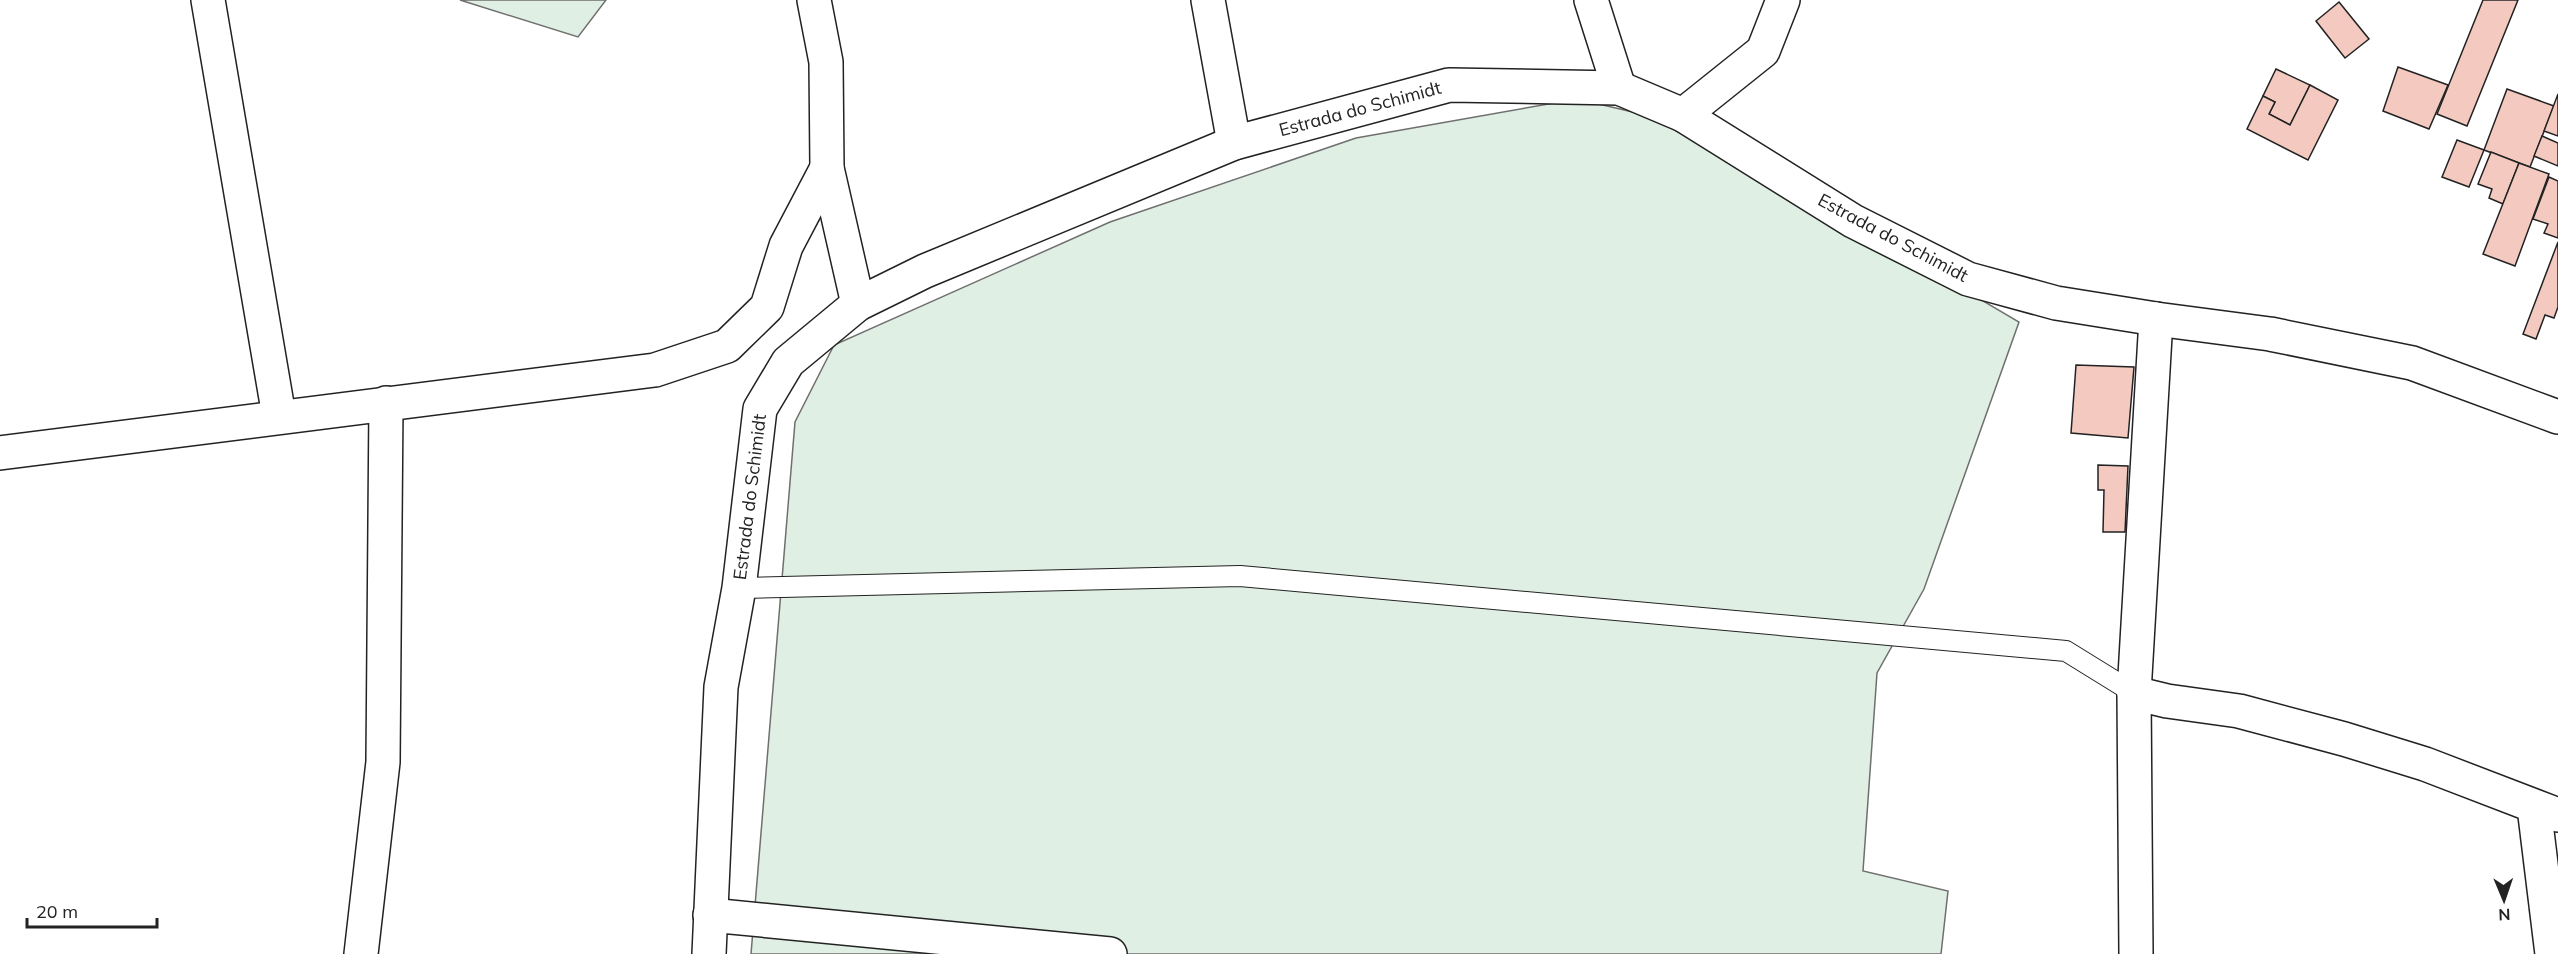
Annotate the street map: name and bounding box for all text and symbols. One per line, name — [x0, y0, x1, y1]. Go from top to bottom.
street label: Estrada do Schimidt — [1276, 76, 1444, 141]
street label: Estrada do Schimidt — [1814, 188, 1972, 287]
street label: Estrada do Schimidt — [728, 413, 771, 581]
north arrow — [2474, 870, 2534, 930]
scale bar — [27, 891, 158, 929]
text: 20 m — [36, 900, 78, 923]
text: N — [2498, 905, 2511, 925]

